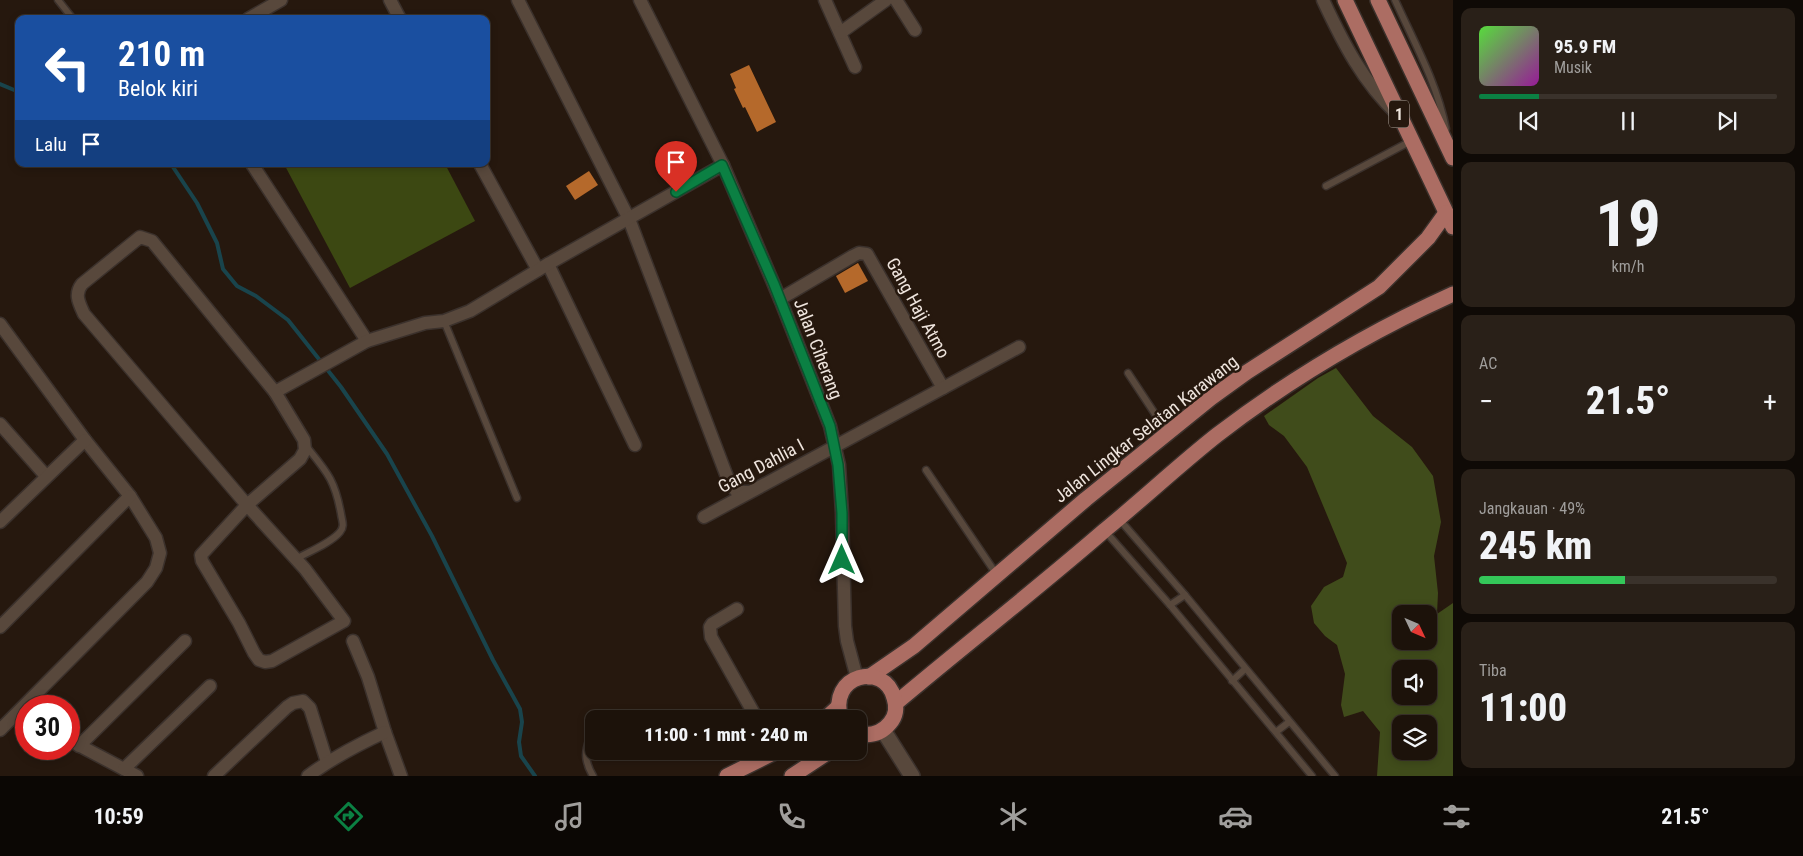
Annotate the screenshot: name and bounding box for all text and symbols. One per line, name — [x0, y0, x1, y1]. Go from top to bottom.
text: 210 m — [118, 34, 205, 75]
icon: left — [35, 35, 100, 100]
text: 95.9 FM — [1554, 35, 1616, 58]
text: Musik — [1554, 58, 1592, 77]
text: Belok kiri — [118, 76, 198, 101]
road number: 1 — [1389, 100, 1409, 128]
icon: previous — [1515, 107, 1543, 135]
icon: pause — [1614, 107, 1642, 135]
icon: next — [1713, 107, 1741, 135]
icon: arrive — [77, 130, 105, 158]
text: Lalu — [35, 133, 67, 156]
pin — [655, 141, 697, 192]
icon: arrive — [662, 148, 690, 176]
text: 19 — [1595, 186, 1661, 262]
street label: Gang Haji Atmo — [882, 254, 955, 361]
text: km/h — [1612, 257, 1644, 276]
street label: Jalan Ciherang — [790, 296, 847, 402]
street label: Jalan Lingkar Selatan Karawang — [1050, 350, 1242, 507]
text: AC — [1479, 354, 1497, 373]
text: 21.5° — [1586, 379, 1670, 423]
text: − — [1479, 385, 1493, 418]
text: + — [1763, 385, 1777, 418]
street label: Gang Dahlia I — [714, 434, 807, 497]
text: Jangkauan · 49% — [1479, 499, 1585, 518]
text: 245 km — [1479, 524, 1592, 568]
position arrow — [815, 533, 867, 585]
north arrow — [1392, 605, 1438, 650]
map controls — [1392, 605, 1437, 760]
button: sound — [1392, 660, 1437, 705]
text: Tiba — [1479, 661, 1507, 680]
text: 11:00 — [1479, 686, 1567, 730]
speed limit sign: 30 — [15, 695, 80, 760]
button: layers — [1392, 715, 1437, 760]
text: 11:00 · 1 mnt · 240 m — [644, 723, 808, 746]
icon: directions — [331, 799, 366, 834]
icon: music — [552, 799, 587, 834]
icon: phone — [774, 799, 809, 834]
icon: climate — [996, 799, 1031, 834]
icon: car — [1218, 799, 1253, 834]
icon: filters — [1439, 799, 1474, 834]
text: 10:59 — [93, 804, 144, 829]
text: 21.5° — [1661, 804, 1710, 829]

